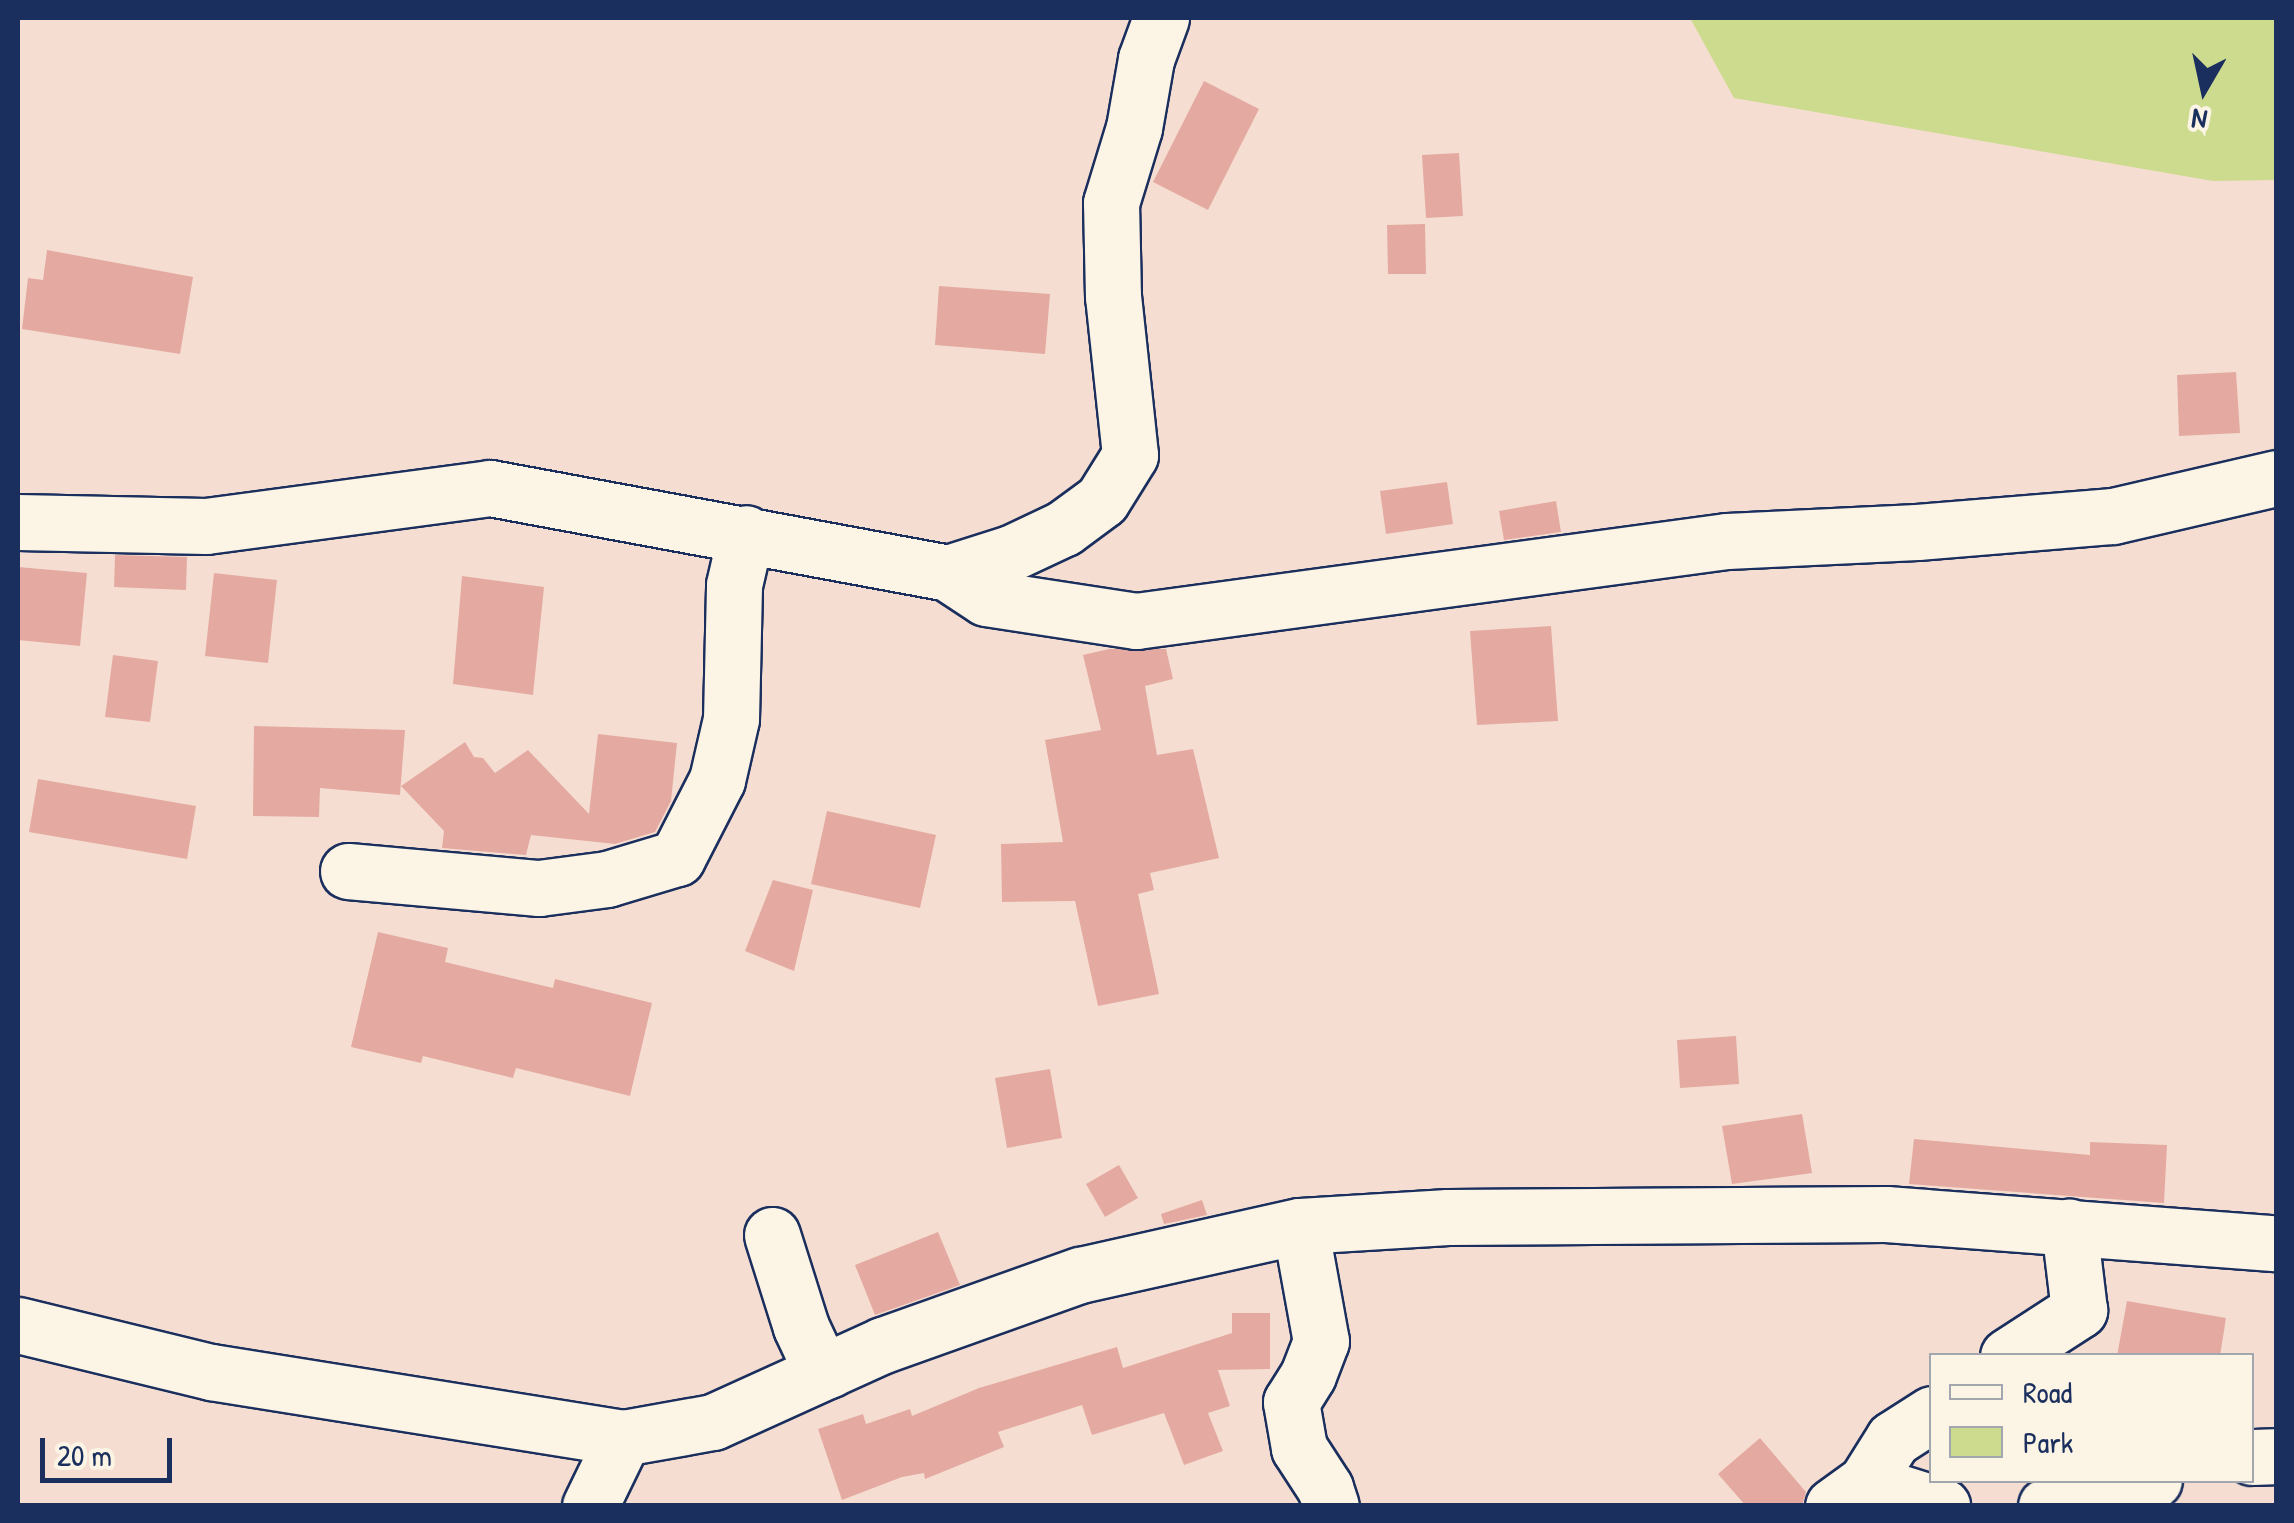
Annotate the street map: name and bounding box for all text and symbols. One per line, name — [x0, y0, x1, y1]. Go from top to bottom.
north arrow — [2154, 40, 2254, 140]
text: N — [2189, 100, 2210, 140]
legend — [1929, 1353, 2254, 1483]
text: Road — [2023, 1372, 2072, 1412]
scale bar — [45, 1418, 178, 1480]
text: Park — [2023, 1422, 2073, 1462]
text: 20 m — [57, 1435, 112, 1475]

